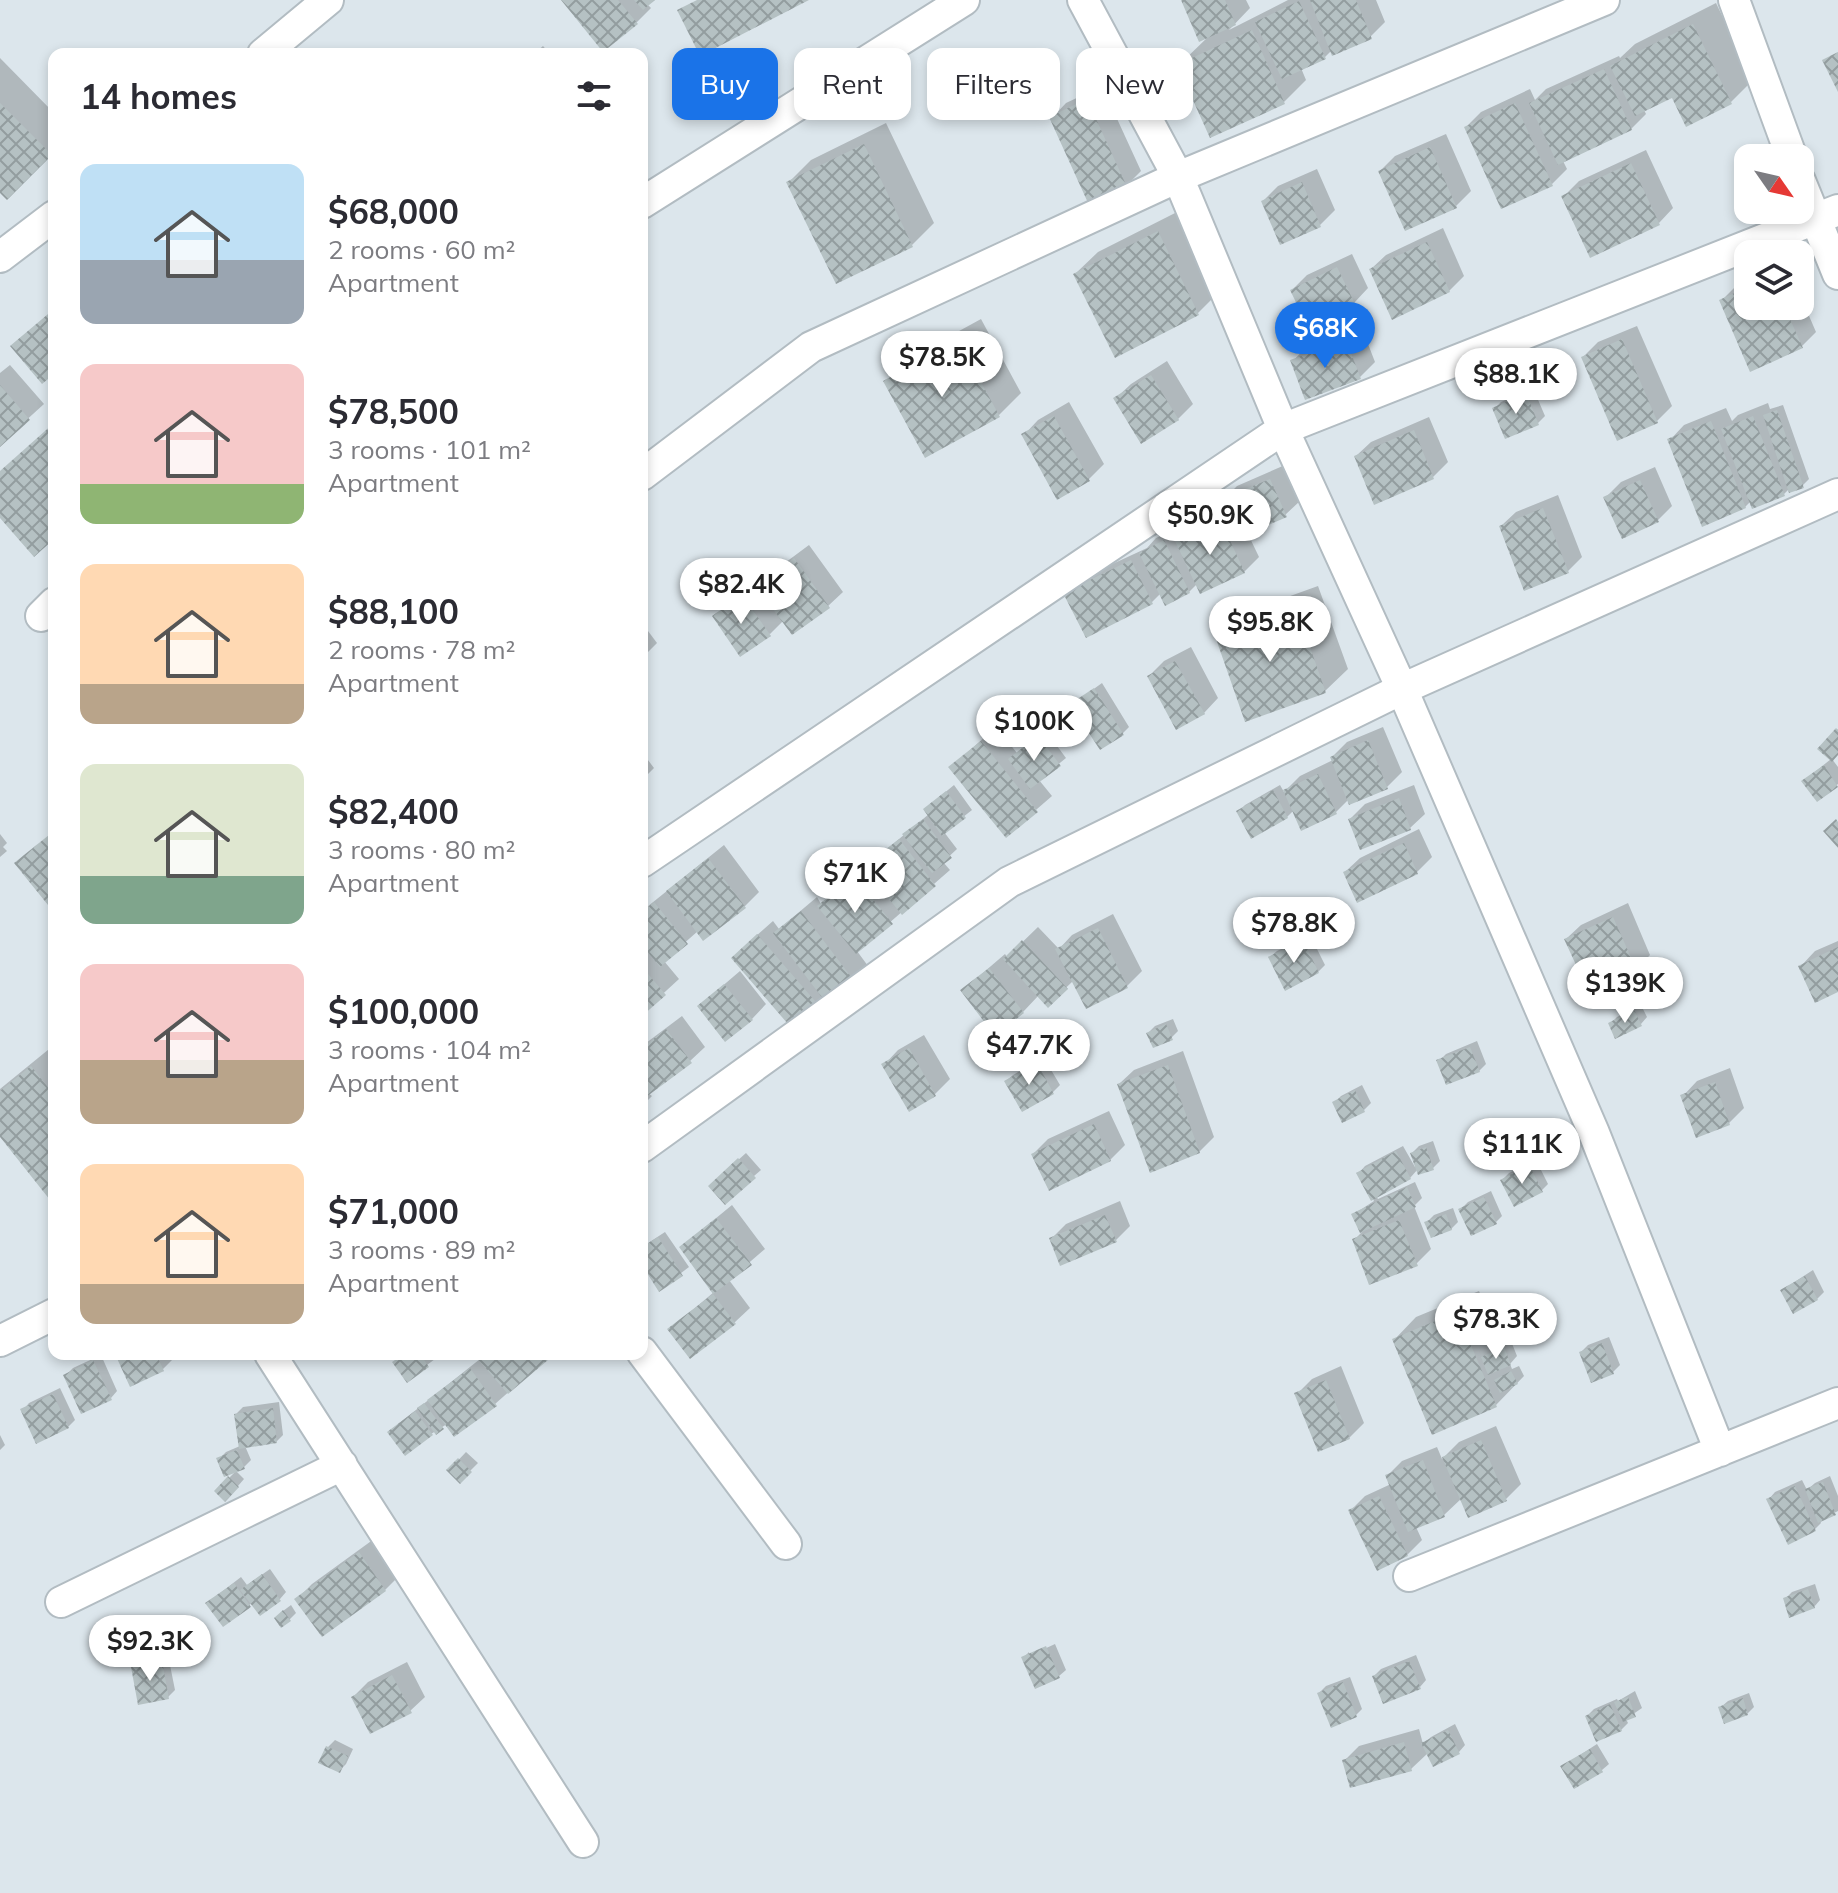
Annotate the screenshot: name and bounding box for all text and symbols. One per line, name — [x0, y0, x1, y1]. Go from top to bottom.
chip: Buy — [672, 48, 778, 120]
chip: Rent — [794, 48, 911, 120]
chip: Filters — [927, 48, 1060, 120]
chip: New — [1076, 48, 1193, 120]
icon: filters — [572, 74, 616, 118]
text: 14 homes — [80, 75, 237, 118]
north arrow — [1734, 144, 1814, 224]
map controls — [1734, 144, 1814, 320]
text: $68,000 — [328, 190, 459, 233]
icon: home — [144, 196, 240, 292]
text: 2 rooms · 60 m² — [328, 233, 515, 266]
button: layers — [1734, 240, 1814, 320]
text: Apartment — [328, 266, 459, 299]
pin: $68K — [1278, 302, 1372, 370]
text: $68K — [1293, 311, 1357, 344]
pin: $78.5K — [877, 331, 1007, 399]
text: $78.5K — [899, 340, 985, 373]
pin: $88.1K — [1451, 348, 1581, 416]
text: $88.1K — [1473, 357, 1559, 390]
text: $78,500 — [328, 390, 459, 433]
icon: home — [144, 396, 240, 492]
text: 3 rooms · 101 m² — [328, 433, 531, 466]
text: Apartment — [328, 466, 459, 499]
pin: $50.9K — [1145, 489, 1275, 557]
text: $50.9K — [1167, 498, 1253, 531]
pin: $82.4K — [676, 558, 806, 626]
text: $82.4K — [698, 567, 784, 600]
text: $88,100 — [328, 590, 459, 633]
icon: home — [144, 596, 240, 692]
pin: $95.8K — [1205, 596, 1335, 664]
text: $95.8K — [1227, 605, 1313, 638]
text: 2 rooms · 78 m² — [328, 633, 515, 666]
text: Apartment — [328, 666, 459, 699]
pin: $100K — [978, 695, 1090, 763]
text: $100K — [994, 704, 1074, 737]
text: $82,400 — [328, 790, 459, 833]
icon: home — [144, 796, 240, 892]
text: 3 rooms · 80 m² — [328, 833, 515, 866]
pin: $71K — [808, 847, 902, 915]
text: $71K — [823, 856, 887, 889]
text: Apartment — [328, 866, 459, 899]
pin: $78.8K — [1229, 897, 1359, 965]
text: $78.8K — [1251, 906, 1337, 939]
pin: $139K — [1569, 957, 1681, 1025]
text: $139K — [1585, 966, 1665, 999]
text: $100,000 — [328, 990, 479, 1033]
icon: home — [144, 996, 240, 1092]
pin: $47.7K — [964, 1019, 1094, 1087]
text: $47.7K — [986, 1028, 1072, 1061]
text: 3 rooms · 104 m² — [328, 1033, 531, 1066]
text: Apartment — [328, 1066, 459, 1099]
pin: $111K — [1466, 1118, 1578, 1186]
text: $111K — [1482, 1127, 1562, 1160]
text: $71,000 — [328, 1190, 459, 1233]
icon: home — [144, 1196, 240, 1292]
text: 3 rooms · 89 m² — [328, 1233, 515, 1266]
text: Apartment — [328, 1266, 459, 1299]
pin: $78.3K — [1431, 1293, 1561, 1361]
text: $78.3K — [1453, 1302, 1539, 1335]
pin: $92.3K — [85, 1615, 215, 1683]
text: $92.3K — [107, 1624, 193, 1657]

